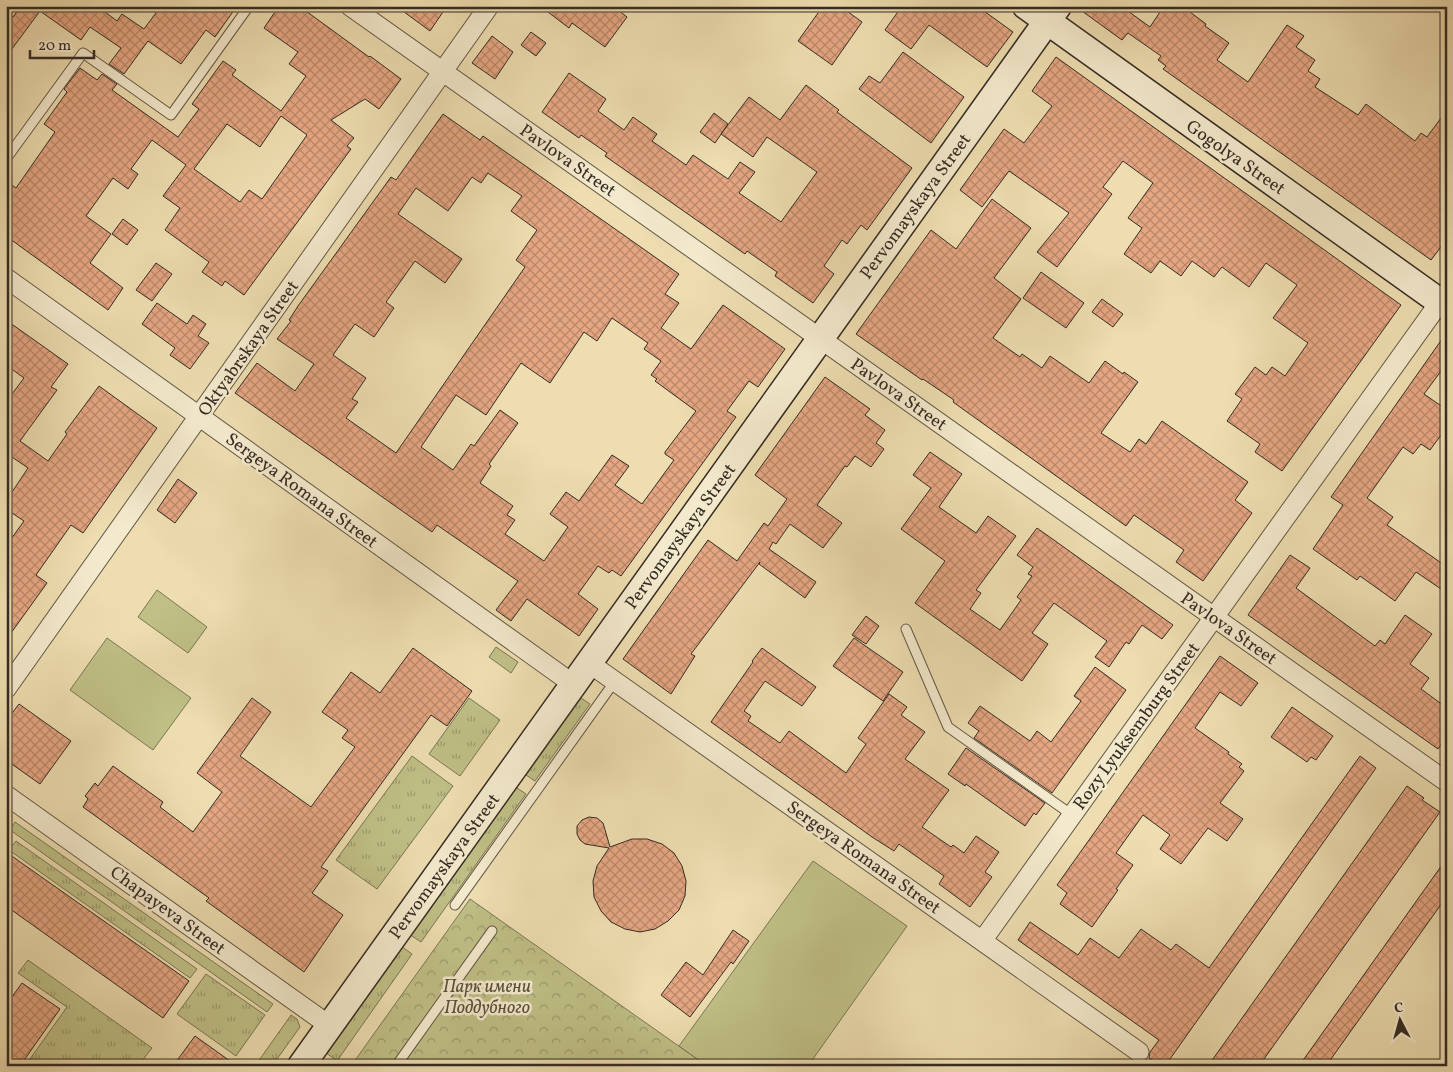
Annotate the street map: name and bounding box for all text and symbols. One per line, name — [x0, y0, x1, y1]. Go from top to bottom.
scale bar — [30, 28, 94, 60]
text: 20 m — [38, 36, 71, 57]
street label: Gogolya Street — [1180, 115, 1290, 202]
street label: Pavlova Street — [514, 119, 620, 204]
street label: Pervomayskaya Street — [855, 129, 978, 285]
street label: Oktyabrskaya Street — [193, 276, 306, 422]
street label: Pavlova Street — [845, 353, 951, 438]
street label: Sergeya Romana Street — [220, 427, 382, 555]
street label: Pervomayskaya Street — [620, 459, 743, 615]
street label: Pavlova Street — [1175, 587, 1281, 672]
street label: Rozy Lyuksemburg Street — [1068, 638, 1207, 816]
street label: Pervomayskaya Street — [384, 789, 507, 945]
street label: Sergeya Romana Street — [781, 796, 945, 921]
street label: Chapayeva Street — [104, 861, 230, 962]
park label: Парк имени Поддубного — [443, 975, 531, 1021]
north arrow — [1376, 994, 1426, 1044]
text: С — [1393, 999, 1404, 1018]

